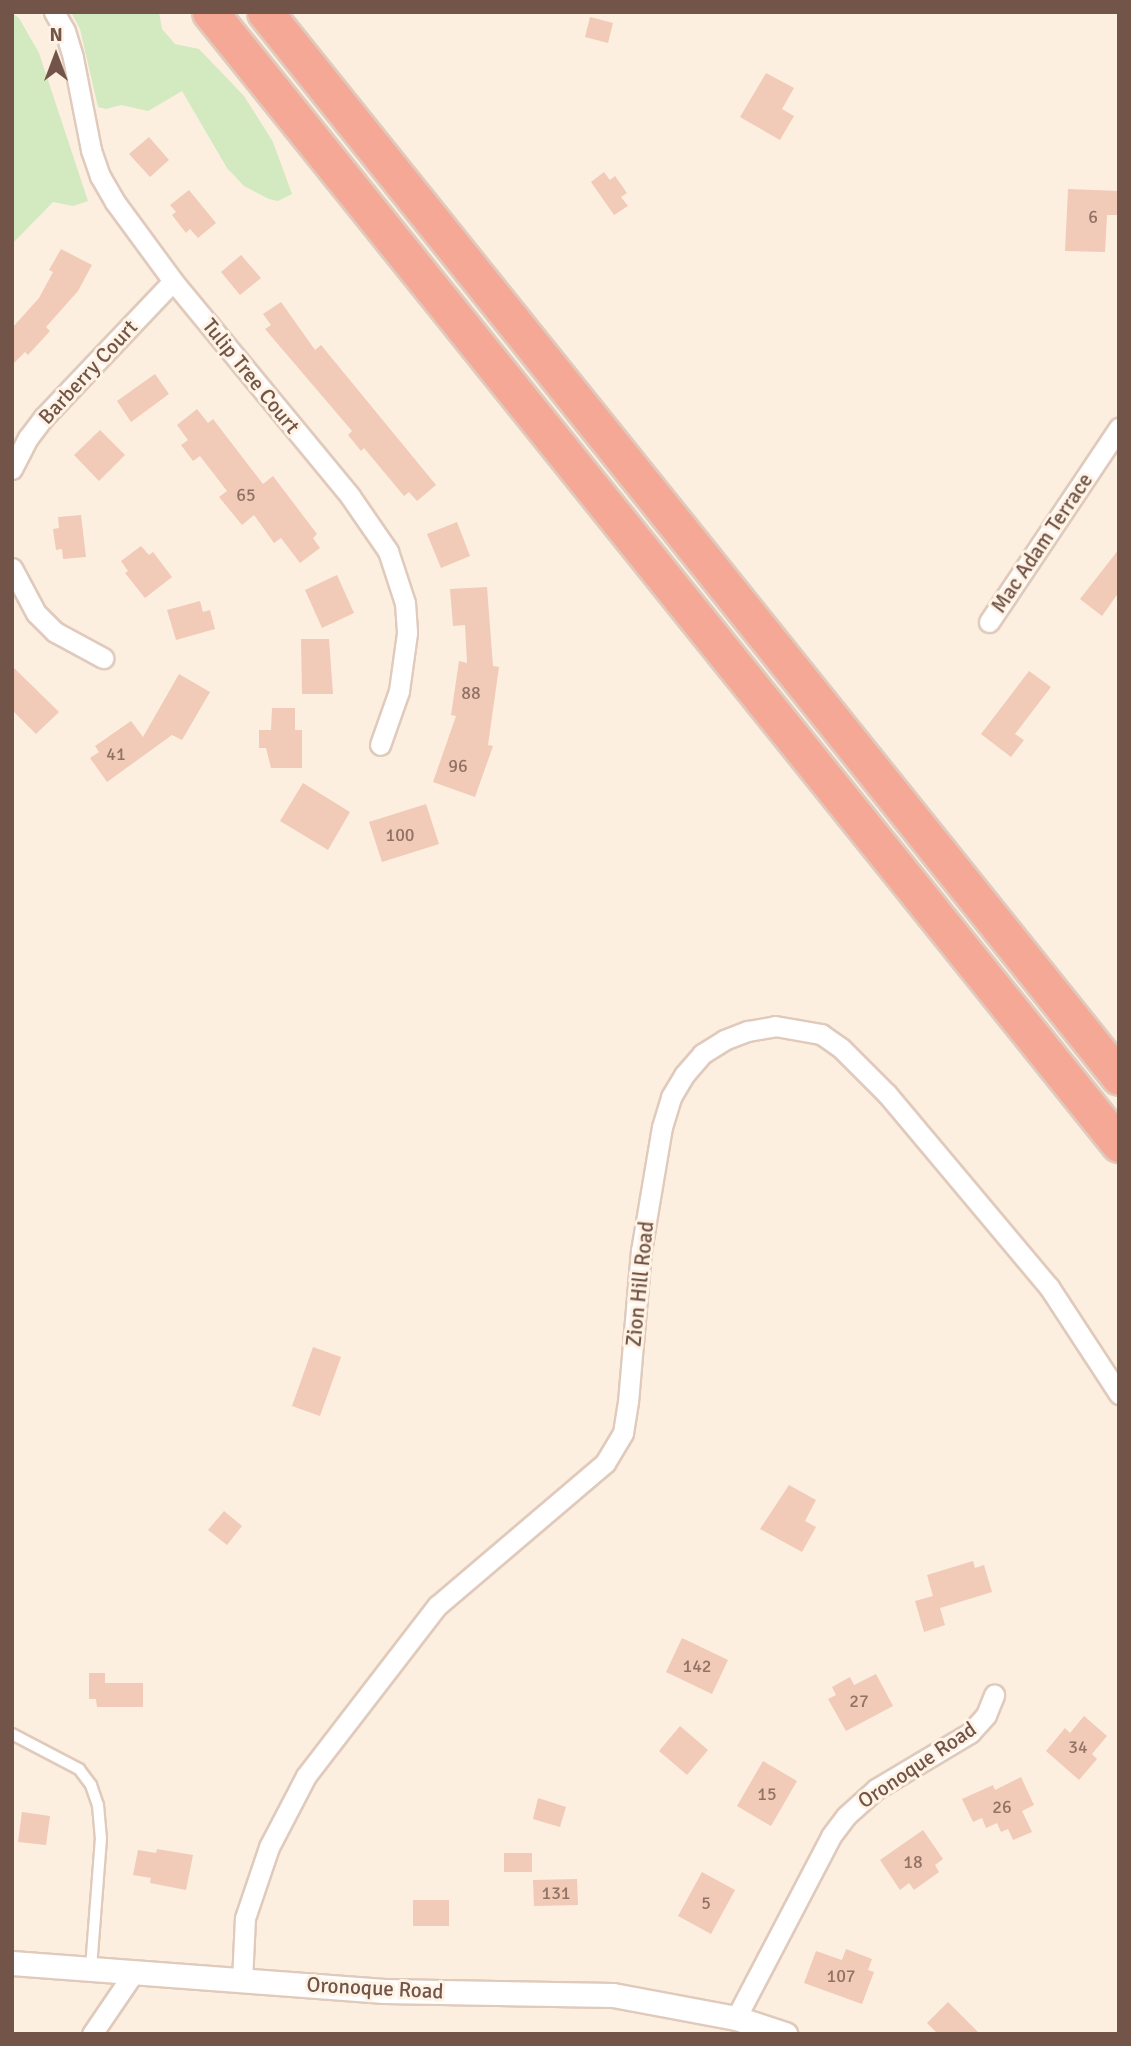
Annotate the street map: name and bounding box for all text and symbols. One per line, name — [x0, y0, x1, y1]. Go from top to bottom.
north arrow — [21, 21, 91, 91]
text: N — [49, 23, 63, 47]
house number: 6 — [1088, 206, 1098, 228]
street label: Tulip Tree Court — [197, 314, 305, 438]
street label: Barberry Court — [33, 315, 143, 429]
street label: Mac Adam Terrace — [986, 468, 1098, 618]
house number: 65 — [236, 484, 256, 506]
house number: 88 — [461, 682, 481, 704]
house number: 41 — [106, 743, 126, 765]
house number: 96 — [448, 755, 468, 777]
house number: 100 — [385, 824, 415, 846]
street label: Zion Hill Road — [621, 1220, 659, 1348]
house number: 142 — [682, 1655, 712, 1677]
house number: 27 — [849, 1690, 869, 1712]
street label: Oronoque Road — [853, 1716, 981, 1814]
house number: 34 — [1068, 1736, 1088, 1758]
house number: 15 — [757, 1783, 777, 1805]
house number: 26 — [992, 1796, 1012, 1818]
house number: 18 — [903, 1851, 923, 1873]
house number: 131 — [541, 1882, 571, 1904]
house number: 5 — [701, 1892, 711, 1914]
house number: 107 — [826, 1965, 856, 1987]
street label: Oronoque Road — [306, 1972, 444, 2004]

